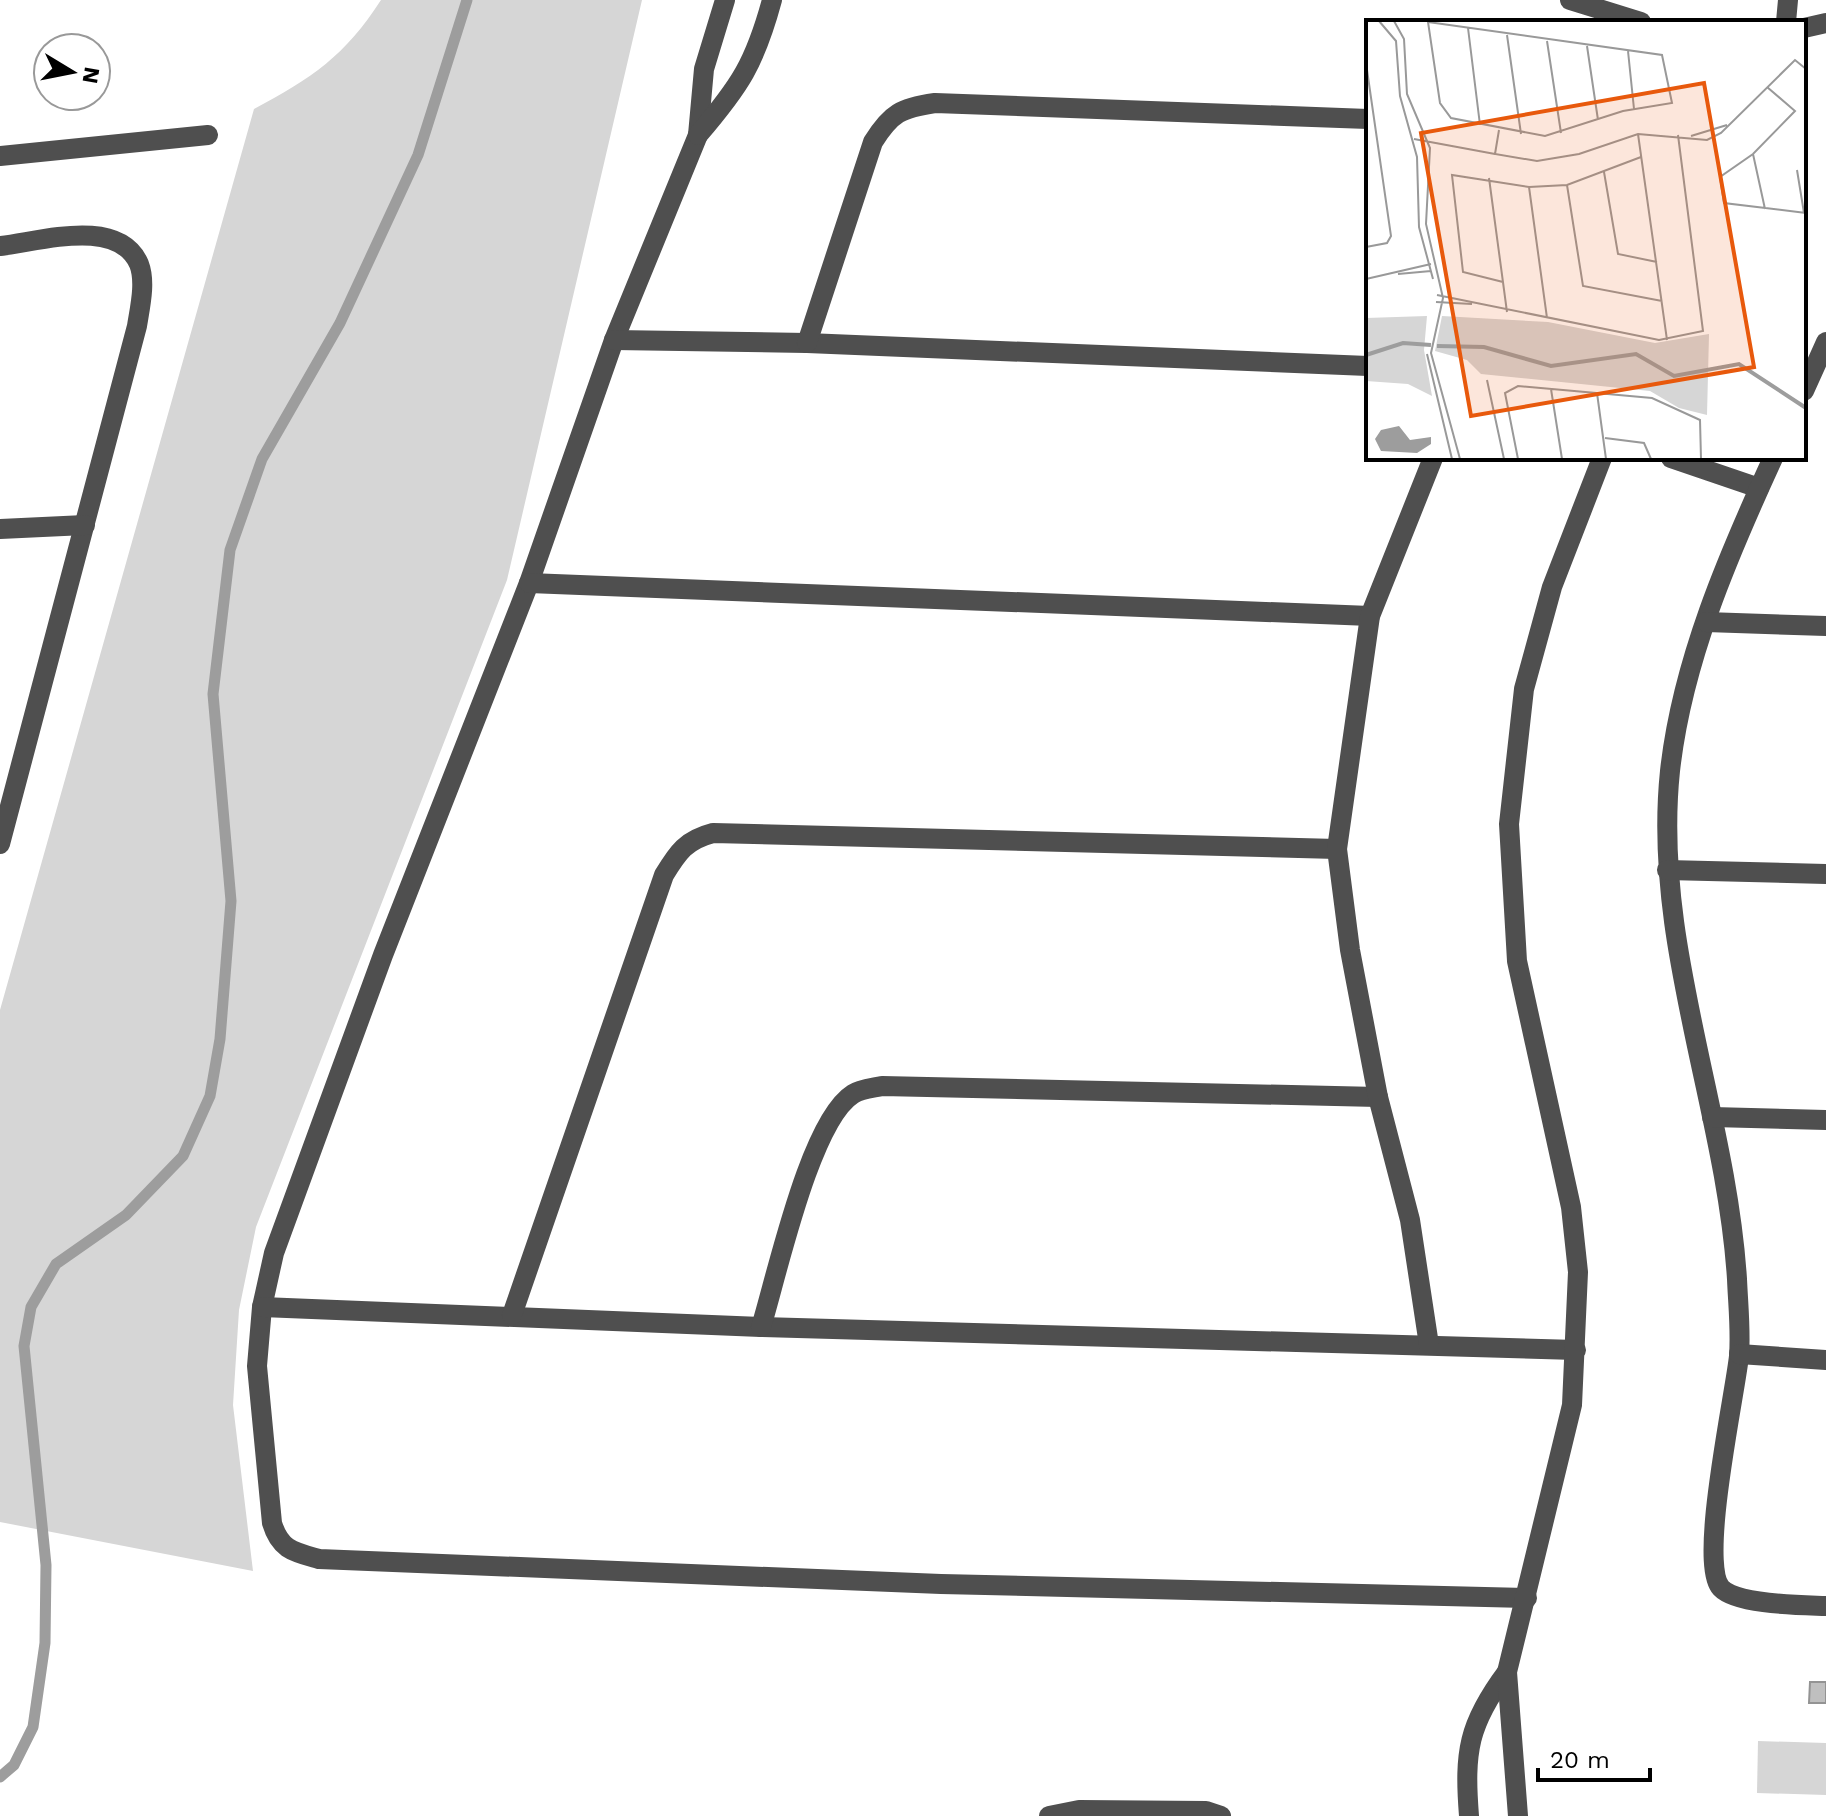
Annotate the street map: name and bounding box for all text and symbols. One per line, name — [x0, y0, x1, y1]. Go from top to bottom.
inset map — [1366, 20, 1806, 460]
north arrow — [32, 32, 112, 112]
text: N — [77, 65, 105, 86]
scale bar — [1538, 1732, 1650, 1782]
text: 20 m — [1550, 1746, 1610, 1774]

